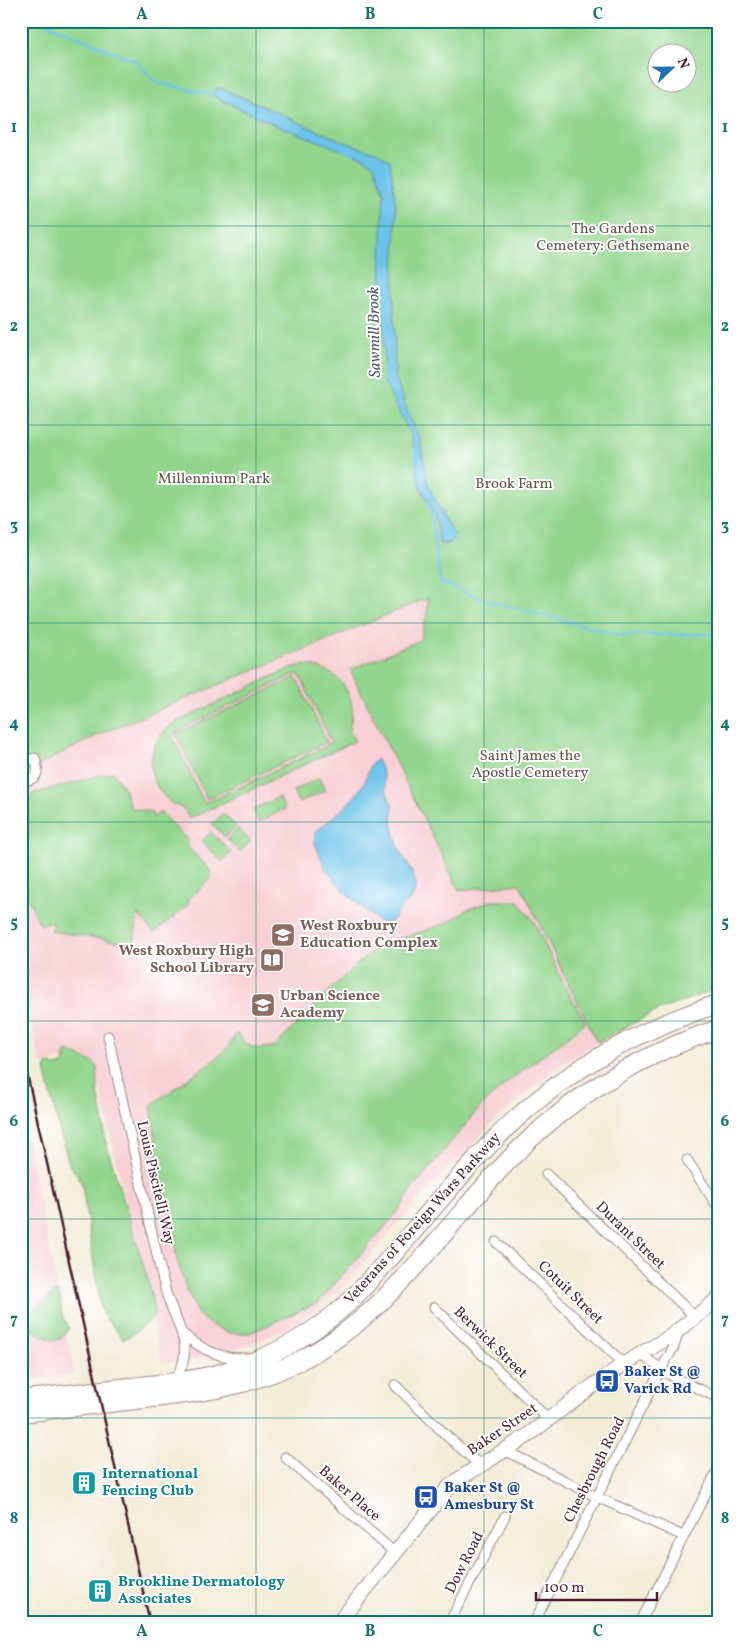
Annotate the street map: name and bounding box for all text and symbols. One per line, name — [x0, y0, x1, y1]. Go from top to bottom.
text: A — [136, 4, 148, 26]
text: B — [365, 4, 376, 26]
text: C — [593, 4, 603, 26]
north arrow — [646, 42, 696, 92]
text: N — [672, 55, 693, 72]
text: 1 — [11, 117, 17, 139]
text: 1 — [722, 117, 728, 139]
park label: The Gardens Cemetery: Gethsemane — [536, 219, 690, 257]
water label: Sawmill Brook — [363, 286, 387, 378]
text: 2 — [10, 316, 18, 338]
text: 2 — [721, 316, 729, 338]
park label: Millennium Park — [158, 469, 270, 490]
park label: Brook Farm — [475, 474, 553, 495]
text: 3 — [10, 515, 18, 537]
text: 3 — [721, 515, 729, 537]
text: 4 — [9, 713, 19, 735]
text: 4 — [720, 713, 730, 735]
park label: Saint James the Apostle Cemetery — [472, 746, 588, 784]
text: 5 — [10, 912, 18, 934]
text: 5 — [721, 912, 729, 934]
place label: West Roxbury Education Complex — [300, 916, 439, 954]
school or university icon: West Roxbury Education Complex — [270, 922, 296, 948]
place label: West Roxbury High School Library — [119, 941, 255, 979]
library icon: West Roxbury High School Library — [259, 947, 285, 973]
place label: Urban Science Academy — [280, 986, 380, 1024]
school or university icon: Urban Science Academy — [250, 992, 276, 1018]
text: 6 — [10, 1111, 19, 1133]
text: 6 — [721, 1111, 730, 1133]
street label: Louis Piscitelli Way — [130, 1119, 180, 1247]
street label: Veterans of Foreign Wars Parkway — [340, 1128, 506, 1310]
street label: Durant Street — [590, 1197, 670, 1275]
street label: Cotuit Street — [533, 1256, 607, 1330]
street label: Berwick Street — [448, 1302, 532, 1384]
text: 7 — [10, 1309, 18, 1331]
text: 7 — [721, 1309, 729, 1331]
place label: Baker St @ Varick Rd — [624, 1362, 701, 1400]
bus stop icon: Baker St @ Varick Rd — [594, 1368, 620, 1394]
street label: Baker Street — [464, 1399, 542, 1461]
street label: Chesbrough Road — [559, 1413, 631, 1527]
street label: Baker Place — [314, 1461, 384, 1527]
place label: International Fencing Club — [102, 1464, 198, 1502]
building icon: International Fencing Club — [71, 1470, 97, 1496]
place label: Baker St @ Amesbury St — [444, 1478, 534, 1516]
bus stop icon: Baker St @ Amesbury St — [413, 1484, 439, 1510]
text: 8 — [10, 1508, 18, 1530]
text: 8 — [721, 1508, 729, 1530]
street label: Dow Road — [440, 1528, 490, 1598]
scale bar — [536, 1569, 658, 1601]
place label: Brookline Dermatology Associates — [118, 1572, 285, 1610]
building icon: Brookline Dermatology Associates — [87, 1578, 113, 1604]
text: 100 m — [544, 1578, 584, 1599]
text: A — [136, 1621, 148, 1643]
text: B — [365, 1621, 376, 1643]
text: C — [593, 1621, 603, 1643]

